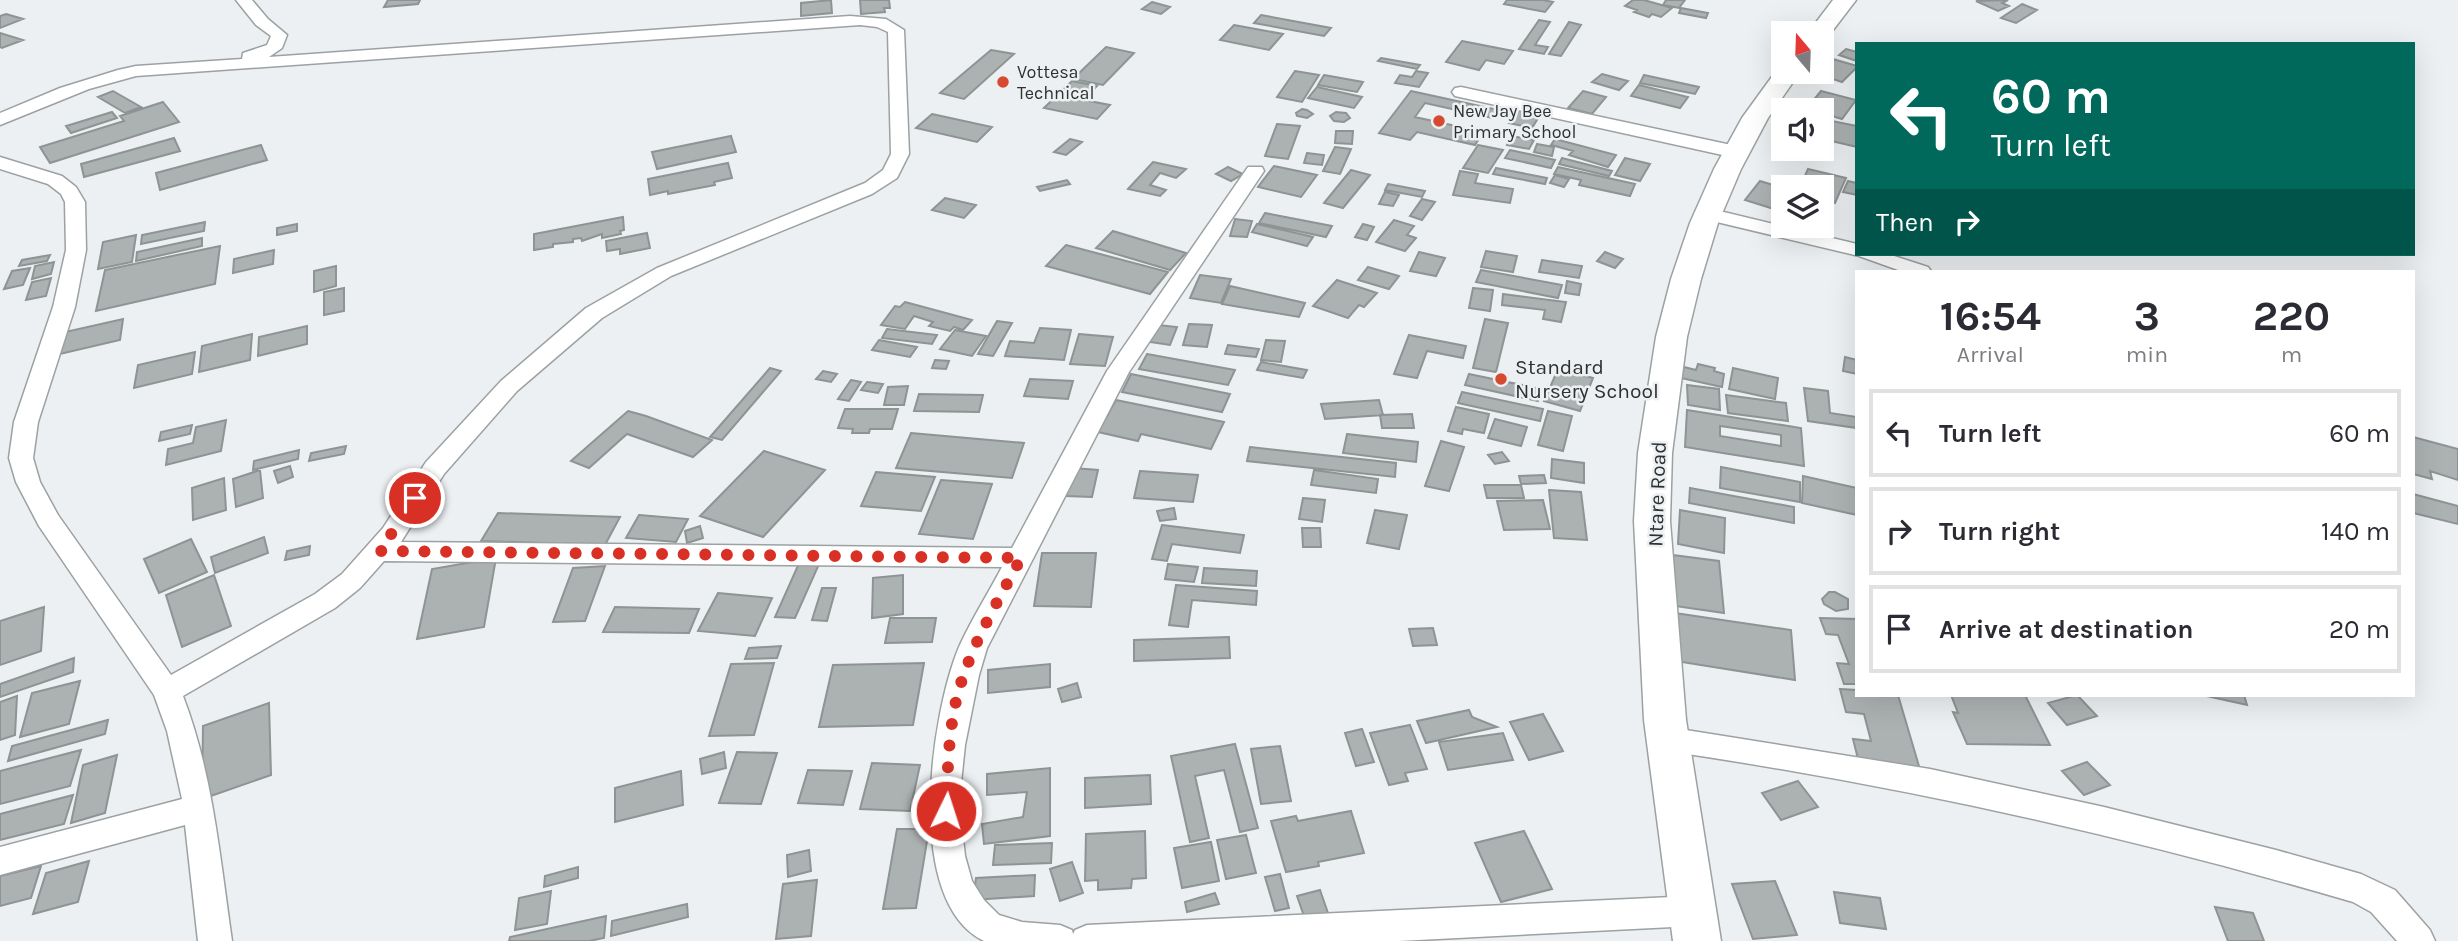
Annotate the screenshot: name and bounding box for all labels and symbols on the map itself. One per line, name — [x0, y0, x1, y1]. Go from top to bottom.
north arrow — [1771, 21, 1834, 84]
place label: Vottesa Technical — [1017, 61, 1095, 104]
marker: Vottesa Technical — [995, 74, 1011, 90]
place label: New Jay Bee Primary School — [1453, 100, 1577, 143]
marker: New Jay Bee Primary School — [1431, 113, 1447, 129]
place label: Standard Nursery School — [1515, 355, 1659, 403]
marker: Standard Nursery School — [1493, 371, 1509, 387]
street label: Ntare Road — [1643, 441, 1671, 547]
pin — [385, 468, 445, 528]
position arrow — [909, 774, 983, 848]

